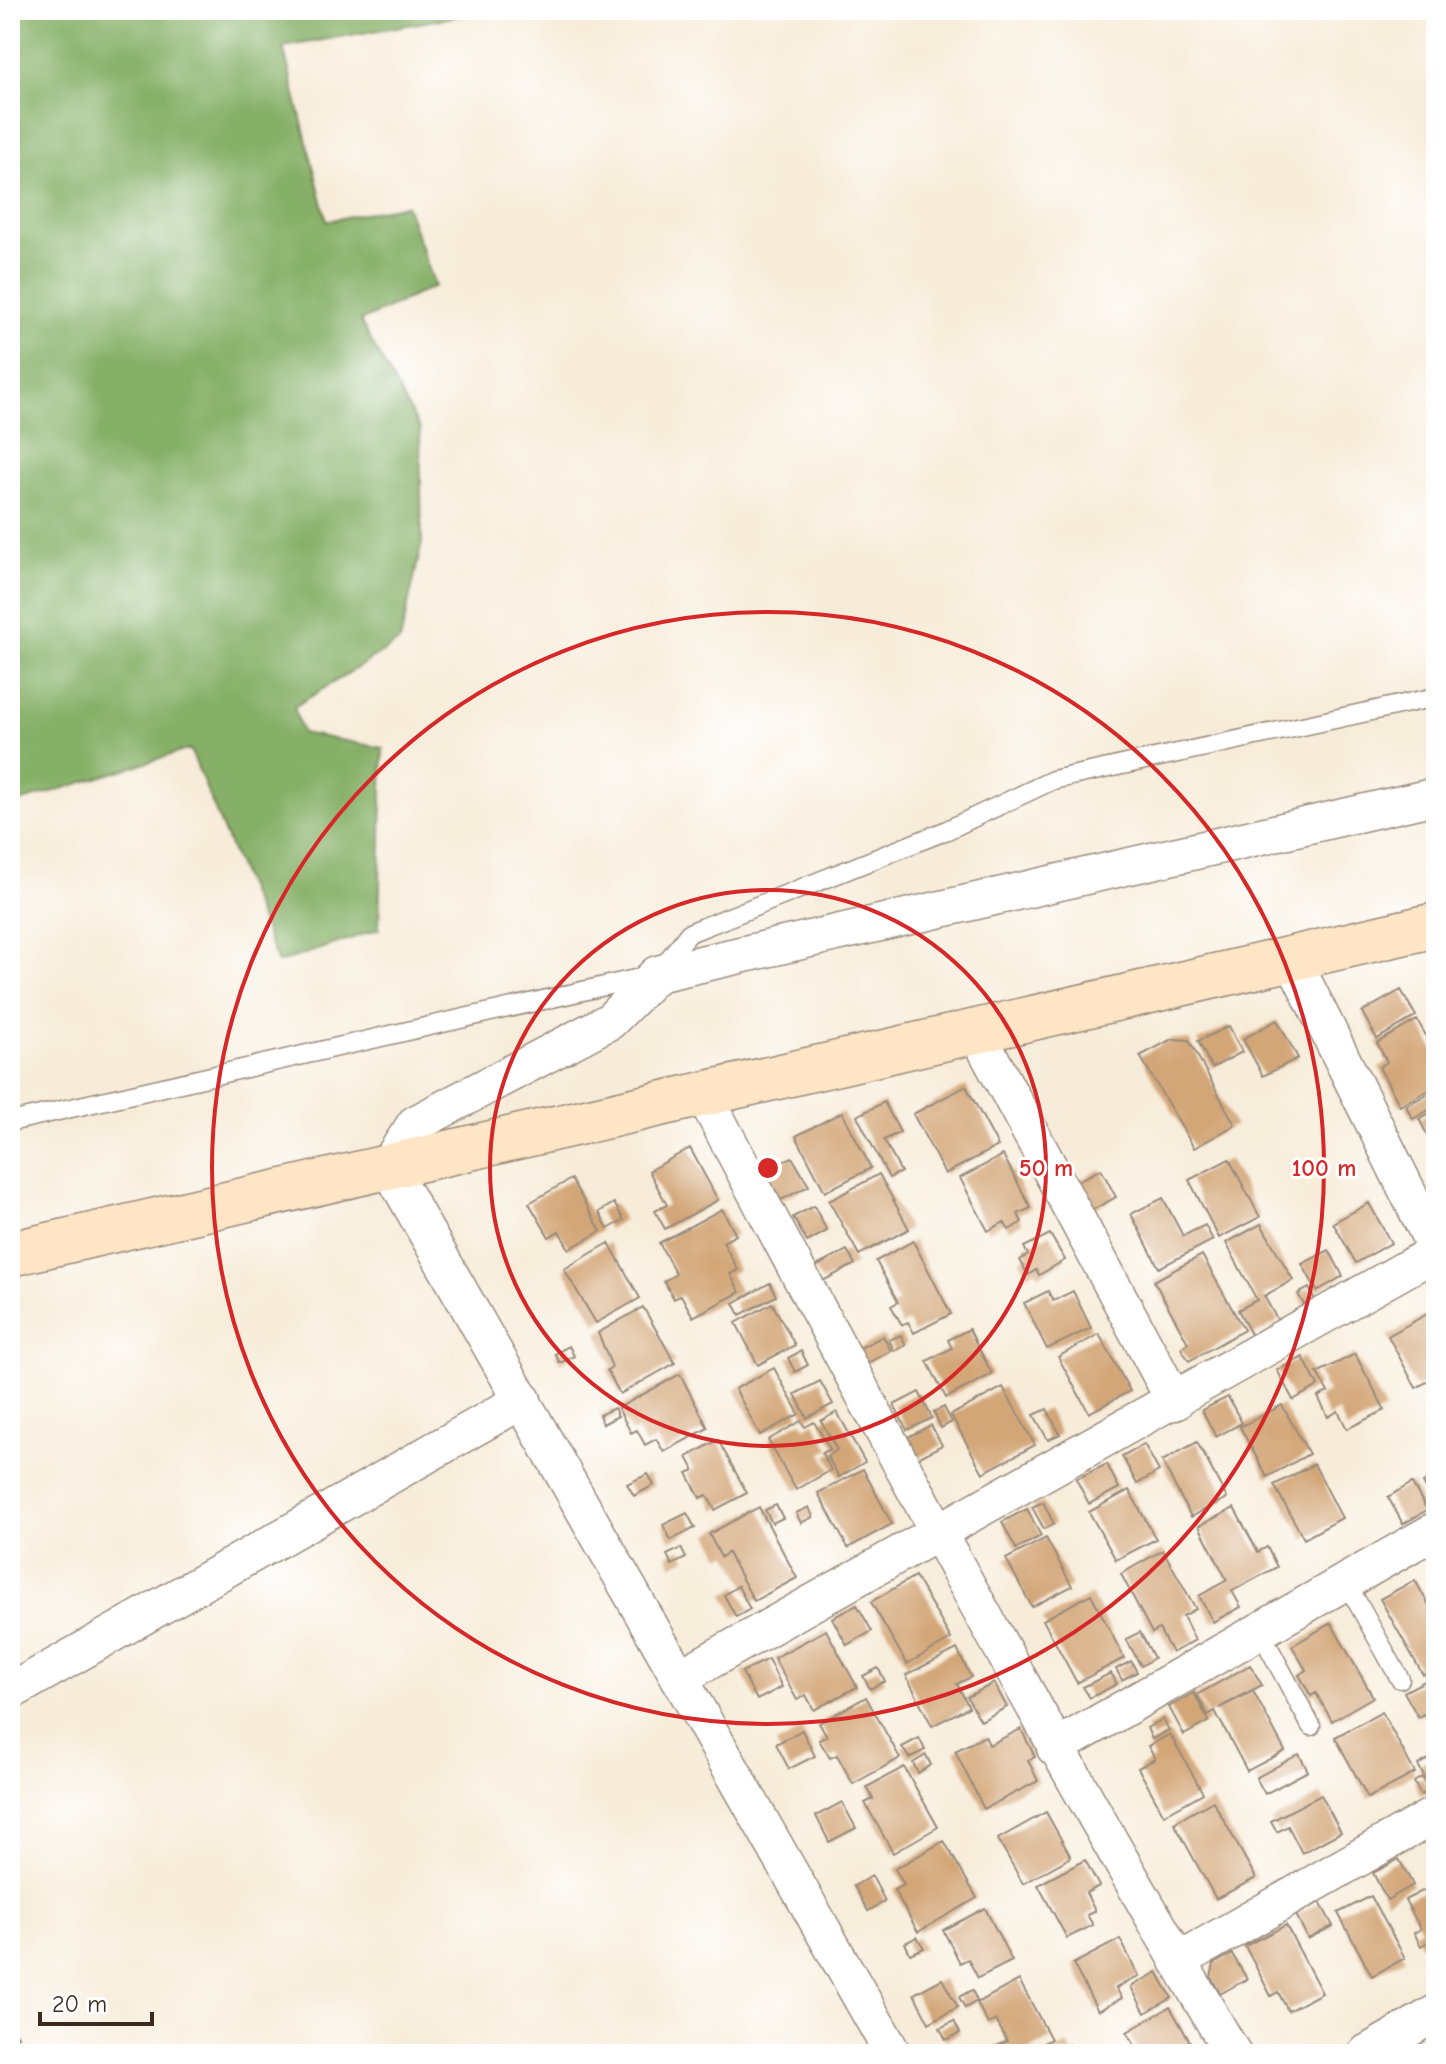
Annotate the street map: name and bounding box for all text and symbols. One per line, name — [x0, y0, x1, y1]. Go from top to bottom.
centre of rings — [754, 1154, 782, 1182]
text: 50 m — [1019, 1154, 1073, 1182]
text: 100 m — [1292, 1154, 1356, 1182]
scale bar — [40, 1976, 152, 2026]
text: 20 m — [52, 1990, 107, 2018]

